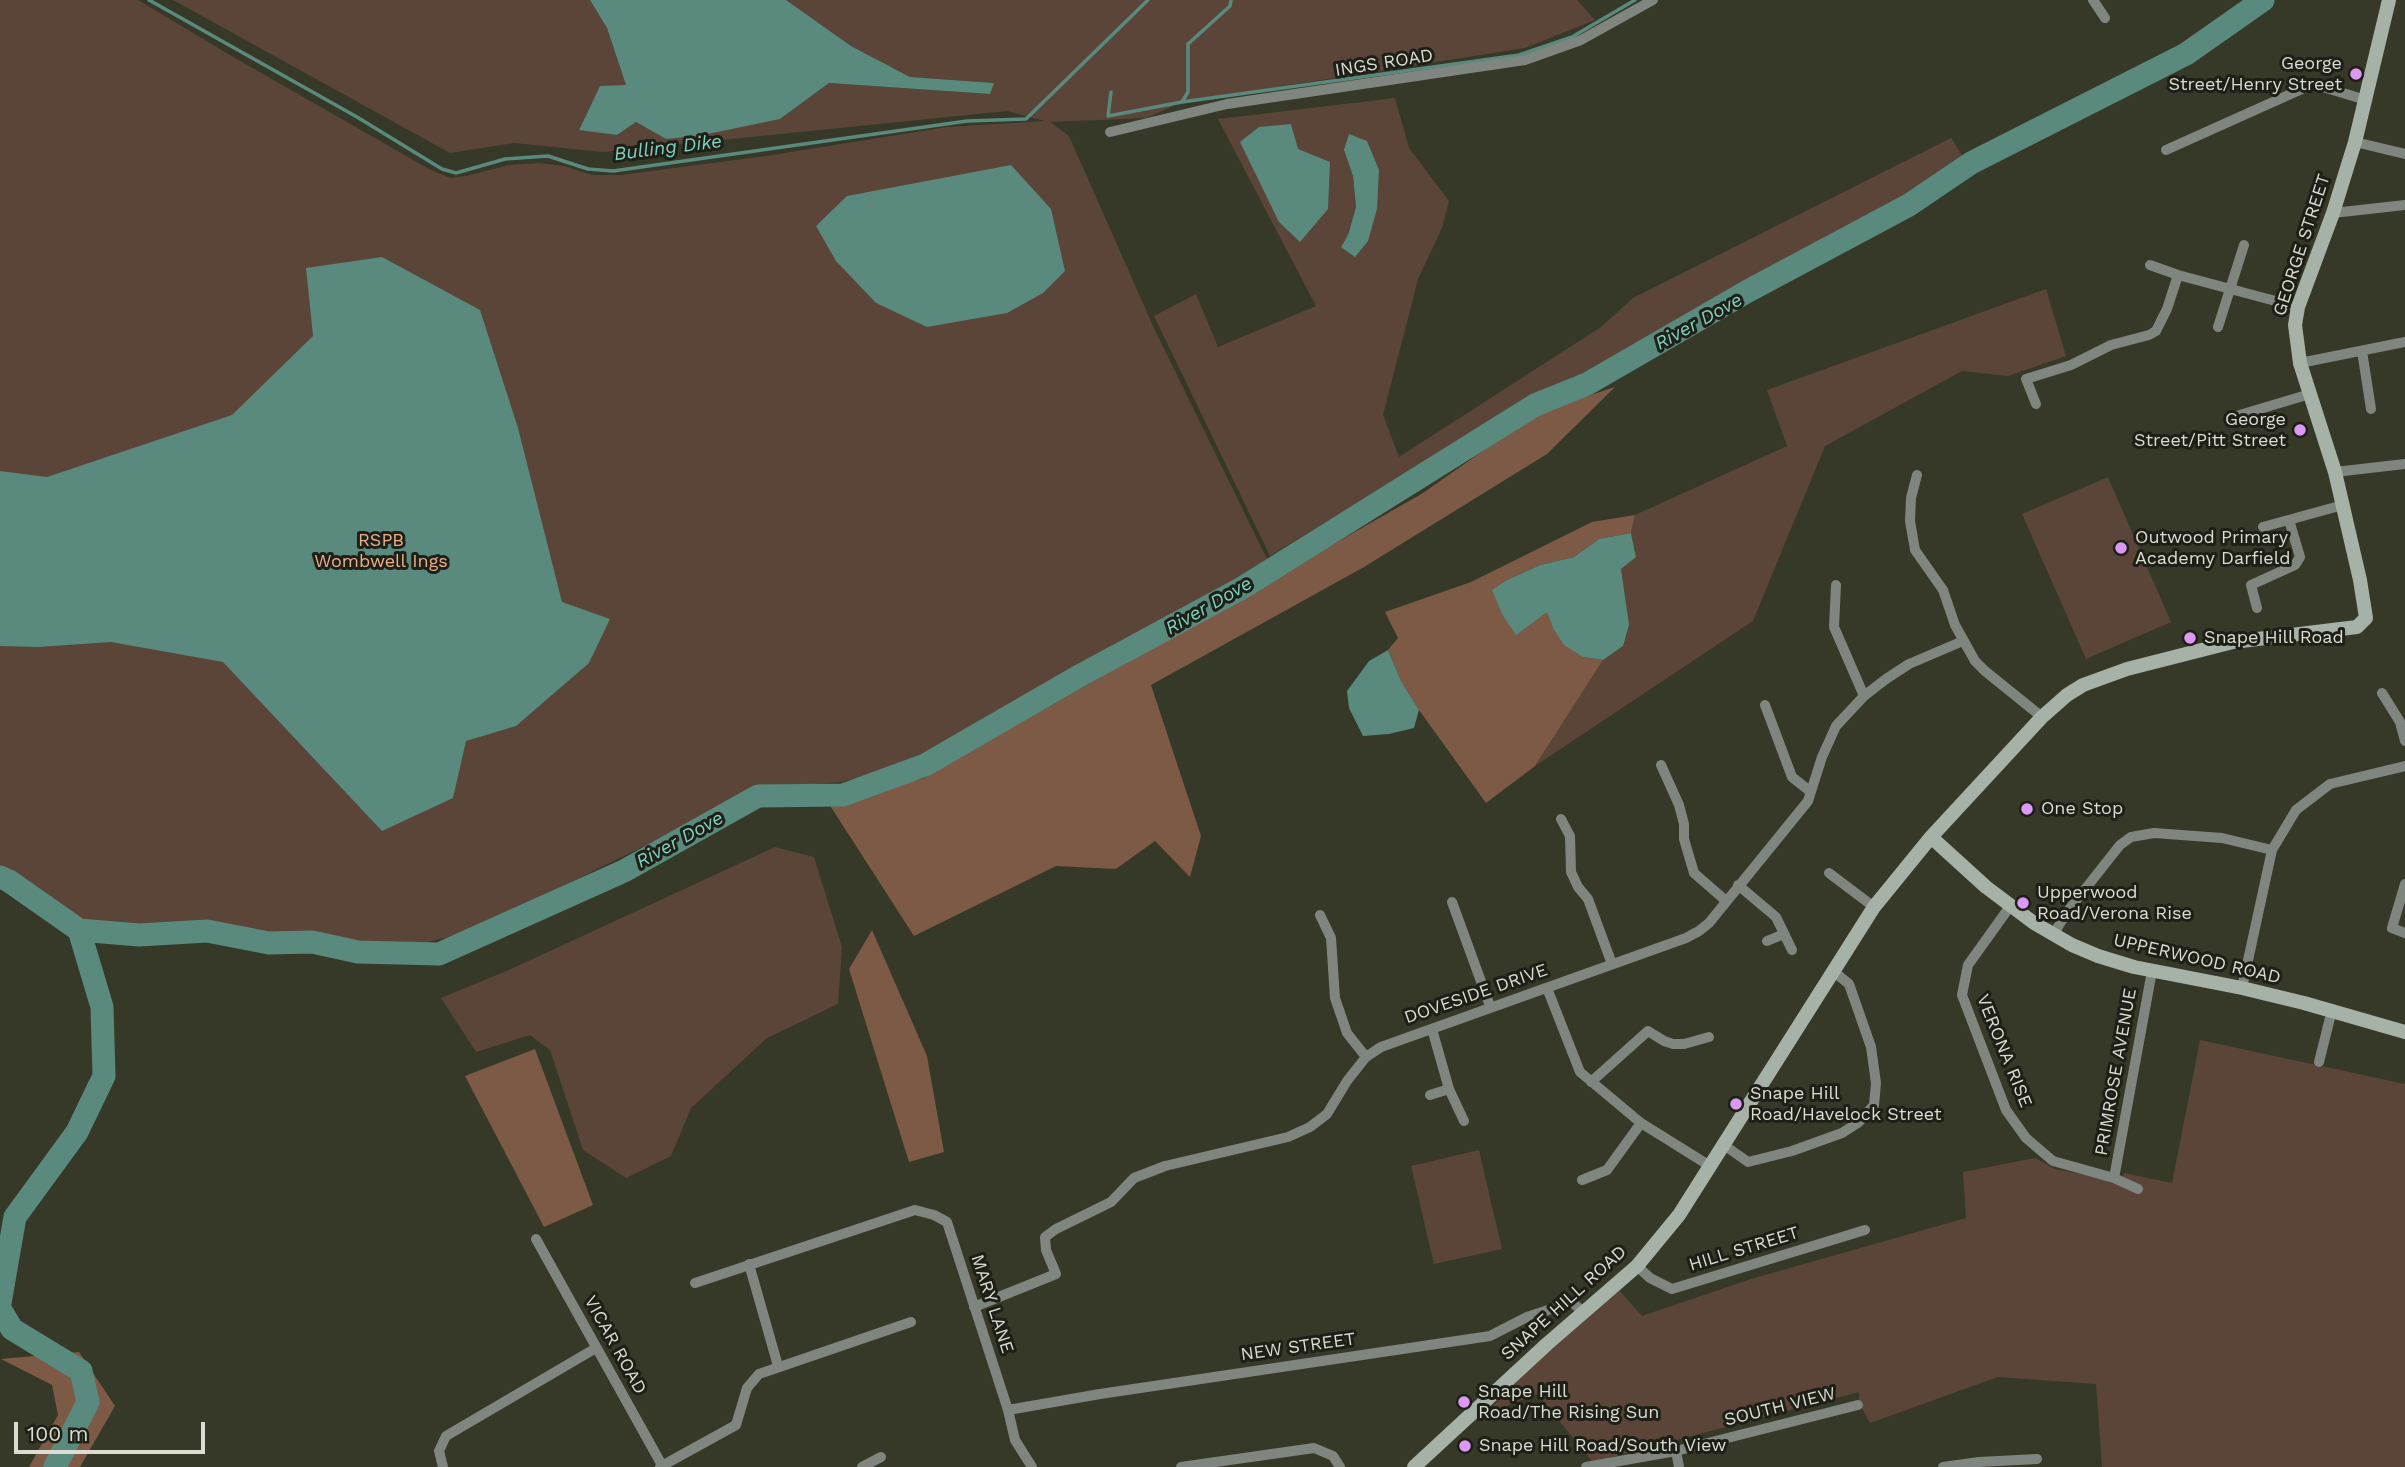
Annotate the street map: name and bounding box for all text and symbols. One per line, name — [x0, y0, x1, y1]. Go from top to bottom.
street label: INGS ROAD — [1333, 45, 1435, 81]
place label: George Street/Henry Street — [2168, 53, 2342, 96]
marker: George Street/Henry Street — [2348, 66, 2364, 82]
water label: Bulling Dike — [613, 130, 723, 166]
street label: GEORGE STREET — [2269, 171, 2335, 319]
water label: River Dove — [1651, 289, 1747, 355]
place label: George Street/Pitt Street — [2134, 409, 2286, 452]
marker: George Street/Pitt Street — [2292, 422, 2308, 438]
place label: Outwood Primary Academy Darfield — [2135, 527, 2291, 570]
park label: RSPB Wombwell Ings — [314, 530, 448, 572]
marker: Outwood Primary Academy Darfield — [2113, 540, 2129, 556]
water label: River Dove — [1162, 572, 1256, 640]
place label: Snape Hill Road — [2204, 627, 2344, 649]
marker: Snape Hill Road — [2182, 630, 2198, 646]
place label: One Stop — [2041, 798, 2123, 820]
marker: One Stop — [2019, 801, 2035, 817]
water label: River Dove — [632, 807, 728, 873]
place label: Upperwood Road/Verona Rise — [2037, 882, 2192, 924]
marker: Upperwood Road/Verona Rise — [2015, 895, 2031, 911]
street label: UPPERWOOD ROAD — [2111, 929, 2283, 989]
street label: DOVESIDE DRIVE — [1401, 959, 1551, 1029]
street label: PRIMROSE AVENUE — [2091, 987, 2141, 1157]
street label: VERONA RISE — [1972, 991, 2036, 1111]
place label: Snape Hill Road/Havelock Street — [1750, 1083, 1941, 1126]
marker: Snape Hill Road/Havelock Street — [1728, 1096, 1744, 1112]
street label: HILL STREET — [1686, 1222, 1802, 1276]
street label: SNAPE HILL ROAD — [1497, 1241, 1631, 1365]
street label: MARY LANE — [966, 1252, 1018, 1356]
street label: VICAR ROAD — [579, 1292, 651, 1398]
street label: NEW STREET — [1239, 1328, 1357, 1366]
place label: Snape Hill Road/The Rising Sun — [1478, 1381, 1659, 1424]
street label: SOUTH VIEW — [1722, 1383, 1838, 1431]
marker: Snape Hill Road/The Rising Sun — [1456, 1394, 1472, 1410]
scale bar — [18, 1408, 208, 1452]
text: 100 m — [27, 1421, 89, 1446]
place label: Snape Hill Road/South View — [1479, 1435, 1726, 1457]
marker: Snape Hill Road/South View — [1457, 1438, 1473, 1454]

